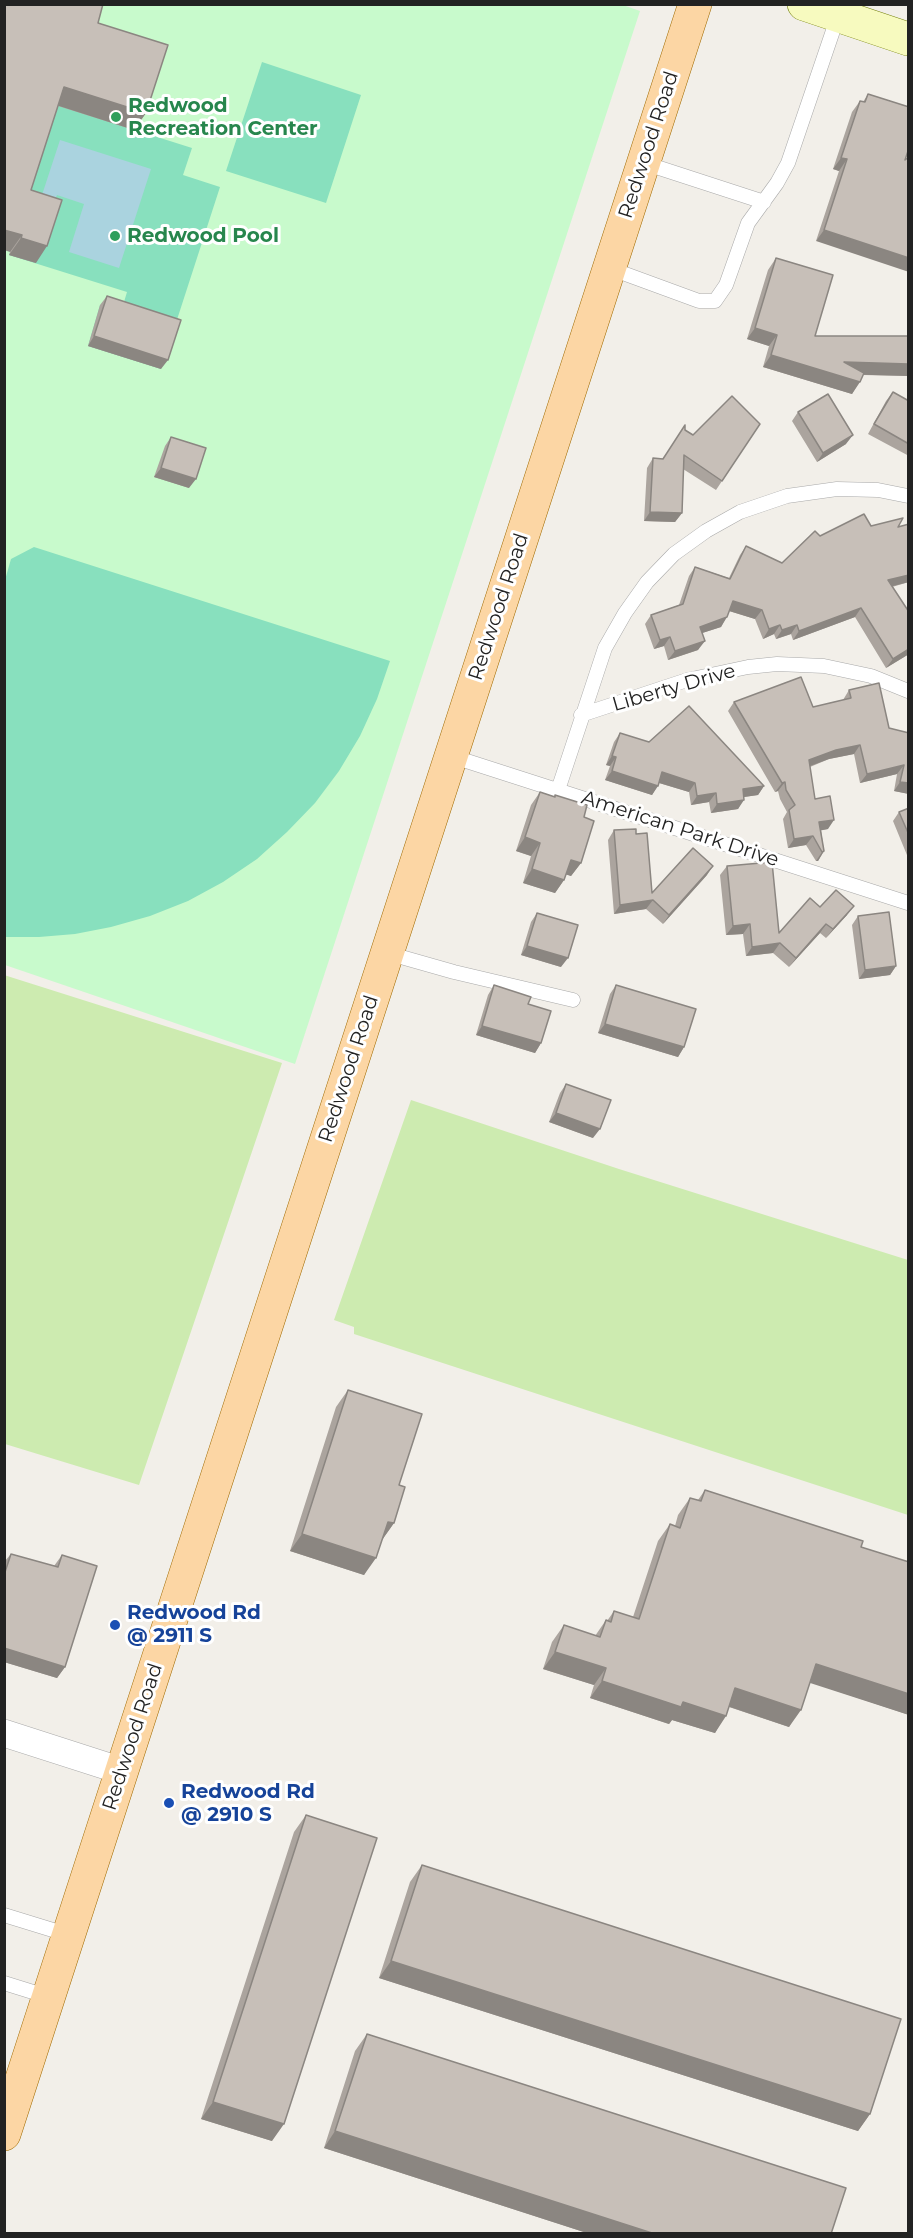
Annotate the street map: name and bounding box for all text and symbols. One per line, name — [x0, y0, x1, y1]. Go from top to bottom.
street label: Redwood Road — [614, 68, 684, 222]
place label: Redwood Recreation Center — [128, 94, 318, 141]
marker: Redwood Recreation Center — [109, 110, 123, 124]
place label: Redwood Pool — [127, 224, 279, 248]
marker: Redwood Pool — [108, 229, 122, 243]
street label: Redwood Road — [464, 530, 534, 684]
street label: Liberty Drive — [610, 659, 738, 717]
street label: American Park Drive — [578, 786, 782, 872]
street label: Redwood Road — [314, 992, 384, 1146]
place label: Redwood Rd @ 2911 S — [127, 1601, 261, 1648]
marker: Redwood Rd @ 2911 S — [108, 1618, 122, 1632]
street label: Redwood Road — [98, 1660, 168, 1814]
place label: Redwood Rd @ 2910 S — [181, 1780, 315, 1827]
marker: Redwood Rd @ 2910 S — [162, 1796, 176, 1810]

